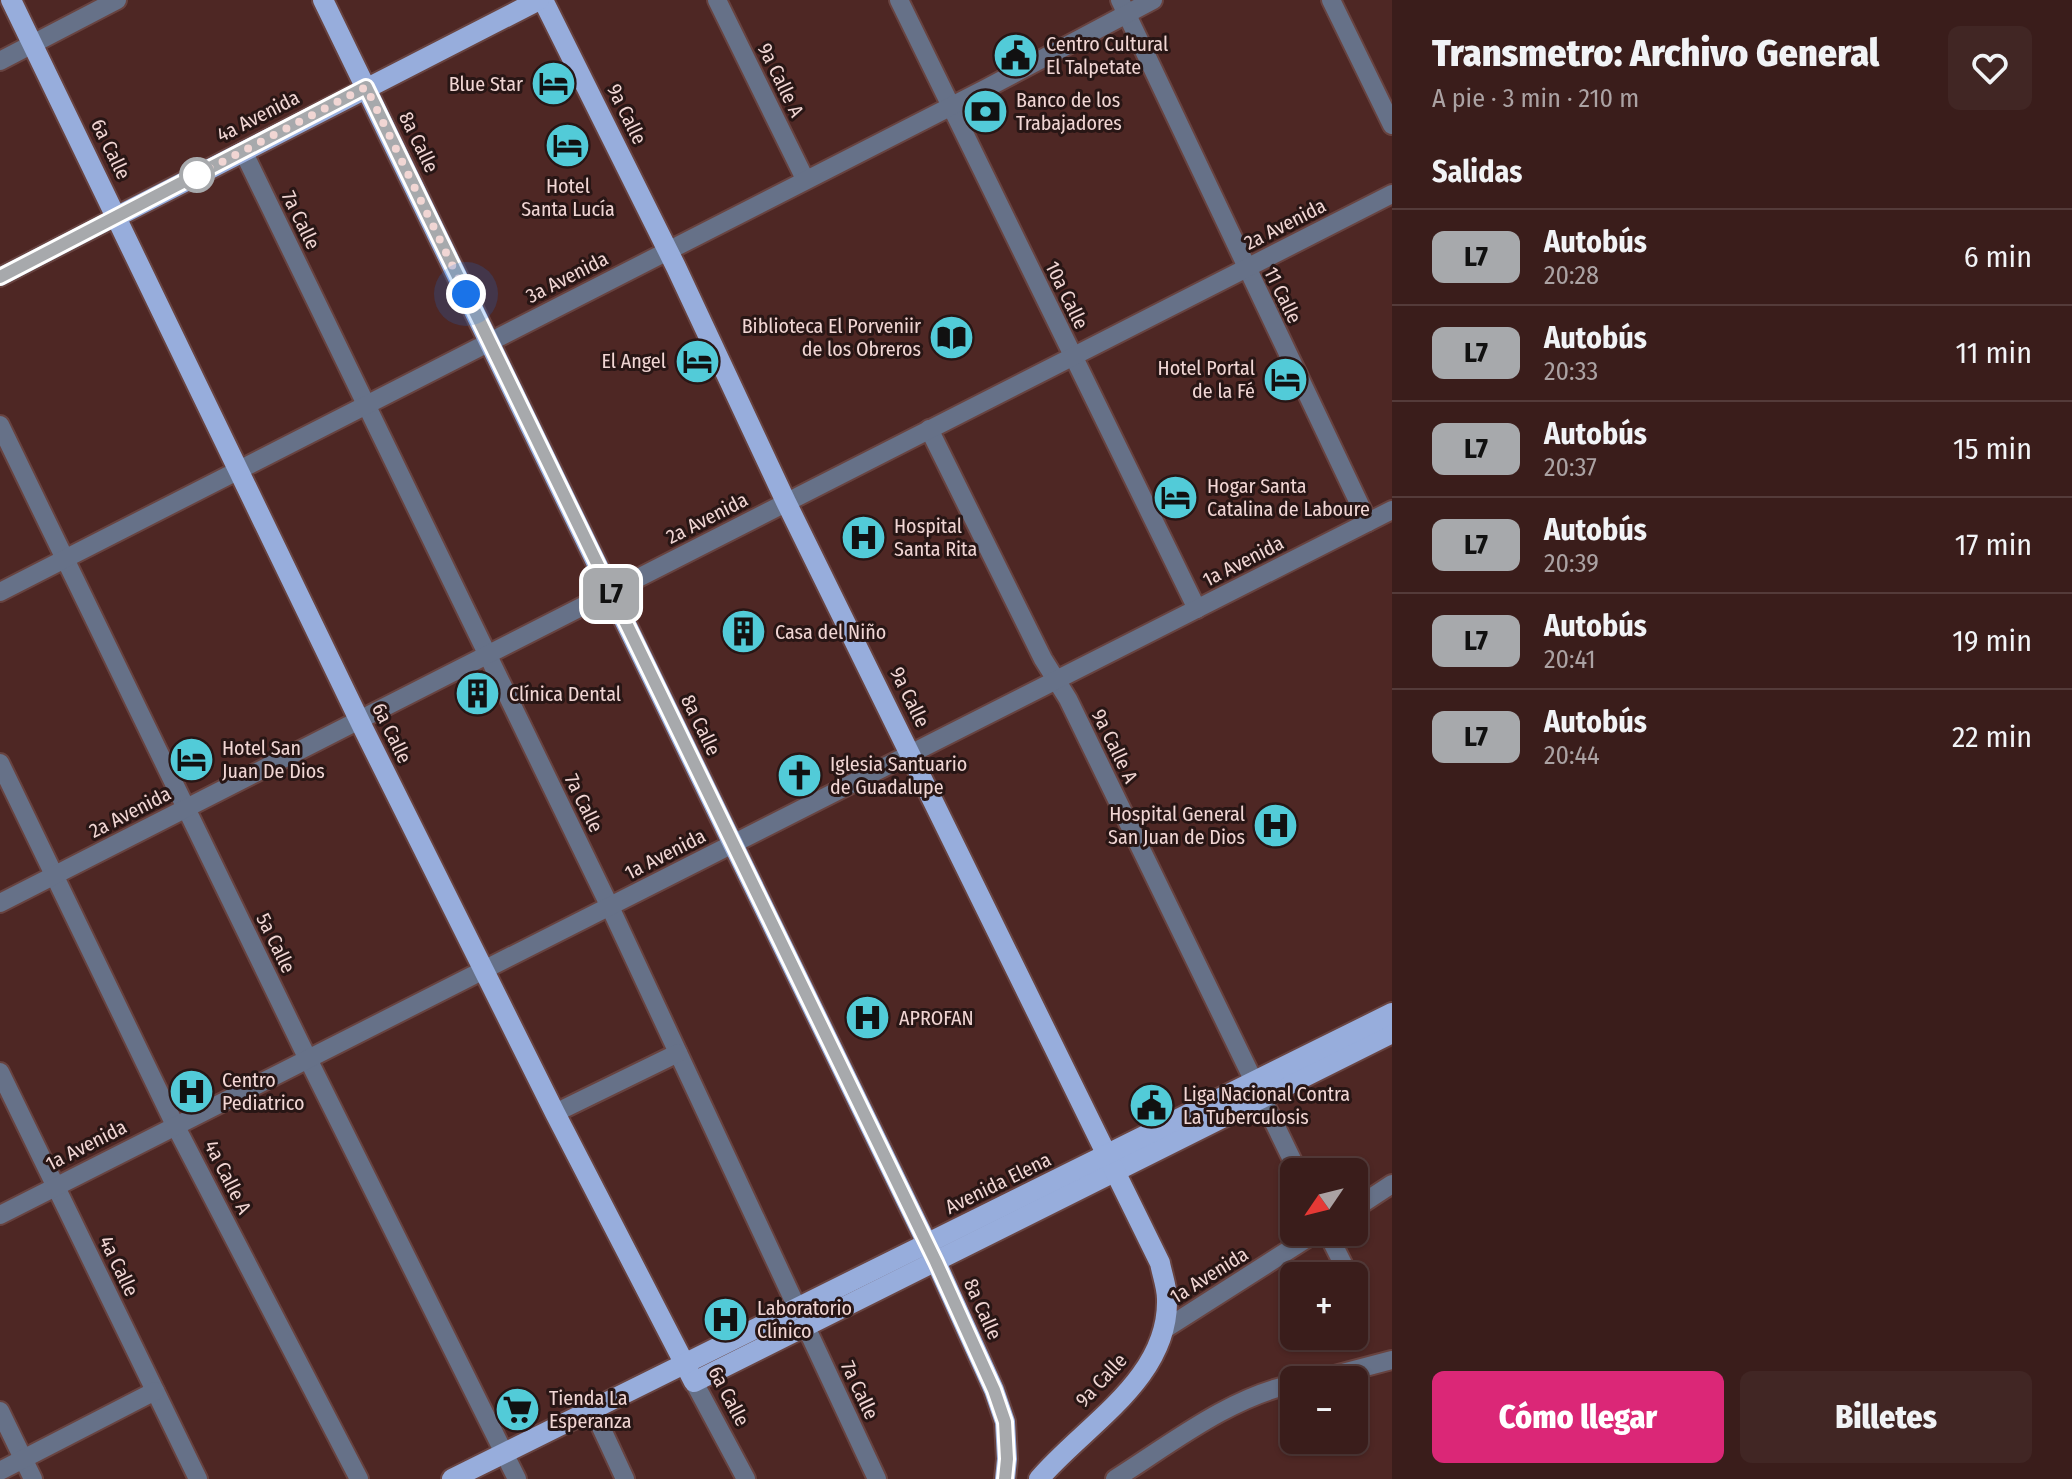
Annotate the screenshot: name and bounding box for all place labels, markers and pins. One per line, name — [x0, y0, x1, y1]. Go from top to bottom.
public building icon: Centro Cultural El Talpetate — [991, 31, 1039, 79]
place label: Centro Cultural El Talpetate — [1046, 32, 1168, 79]
hotel icon: Blue Star — [530, 60, 578, 108]
place label: Blue Star — [449, 72, 523, 96]
bank icon: Banco de los Trabajadores — [961, 88, 1009, 136]
place label: Banco de los Trabajadores — [1016, 88, 1122, 135]
hotel icon: Hotel Santa Lucía — [544, 122, 592, 170]
unlabelled marker — [180, 158, 214, 192]
place label: Hotel Santa Lucía — [521, 174, 615, 221]
library icon: Biblioteca El Porveniir de los Obreros — [928, 313, 976, 361]
place label: Biblioteca El Porveniir de los Obreros — [742, 314, 921, 361]
hotel icon: El Angel — [673, 337, 721, 385]
place label: El Angel — [601, 349, 666, 373]
place label: Hotel Portal de la Fé — [1158, 356, 1255, 403]
hotel icon: Hotel Portal de la Fé — [1262, 356, 1310, 404]
hotel icon: Hogar Santa Catalina de Laboure — [1152, 473, 1200, 521]
place label: Hogar Santa Catalina de Laboure — [1207, 474, 1370, 521]
hospital icon: Hospital Santa Rita — [839, 514, 887, 562]
place label: Hospital Santa Rita — [894, 514, 977, 561]
building icon: Casa del Niño — [720, 608, 768, 656]
place label: Casa del Niño — [775, 620, 886, 644]
building icon: Clínica Dental — [454, 670, 502, 718]
place label: Clínica Dental — [509, 682, 621, 706]
hotel icon: Hotel San Juan De Dios — [167, 735, 215, 783]
place label: Hotel San Juan De Dios — [222, 736, 325, 783]
church icon: Iglesia Santuario de Guadalupe — [775, 751, 823, 799]
place label: Iglesia Santuario de Guadalupe — [830, 752, 967, 799]
place label: Hospital General San Juan de Dios — [1108, 802, 1245, 849]
hospital icon: Hospital General San Juan de Dios — [1252, 802, 1300, 850]
hospital icon: APROFAN — [844, 994, 892, 1042]
place label: APROFAN — [899, 1006, 974, 1030]
hospital icon: Centro Pediatrico — [167, 1068, 215, 1116]
place label: Centro Pediatrico — [222, 1068, 305, 1115]
public building icon: Liga Nacional Contra La Tuberculosis — [1128, 1081, 1176, 1129]
place label: Liga Nacional Contra La Tuberculosis — [1183, 1082, 1350, 1129]
hospital icon: Laboratorio Clínico — [702, 1296, 750, 1344]
place label: Laboratorio Clínico — [757, 1296, 852, 1343]
supermarket icon: Tienda La Esperanza — [494, 1385, 542, 1433]
place label: Tienda La Esperanza — [549, 1386, 632, 1433]

